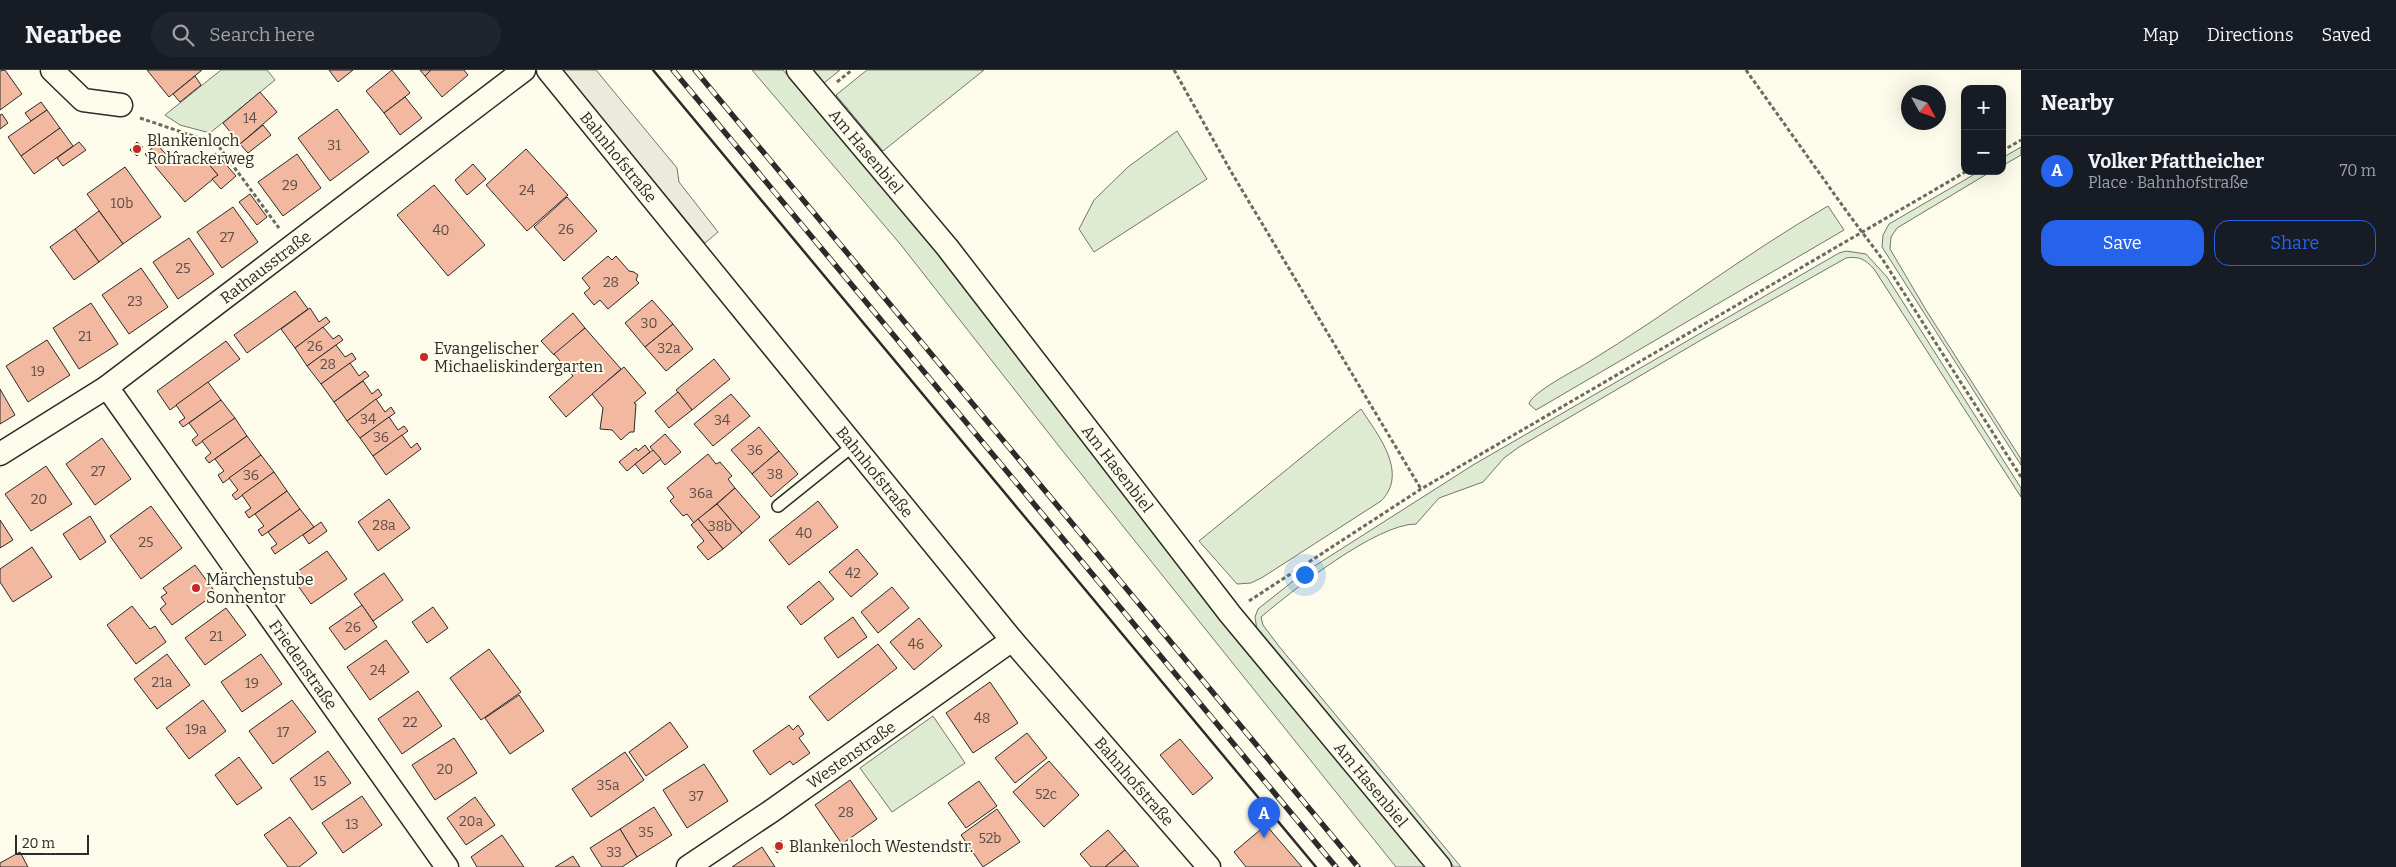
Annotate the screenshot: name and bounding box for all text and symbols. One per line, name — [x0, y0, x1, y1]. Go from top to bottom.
search box — [151, 12, 501, 57]
text: Nearbee — [25, 21, 121, 49]
icon: search — [169, 21, 197, 49]
text: Search here — [209, 23, 315, 46]
text: Map — [2143, 24, 2179, 46]
text: Directions — [2207, 24, 2294, 46]
text: Saved — [2322, 24, 2371, 46]
north arrow — [1901, 85, 1946, 130]
map controls — [1961, 85, 2006, 175]
button: + — [1961, 85, 2006, 130]
text: Nearby — [2041, 90, 2114, 116]
street label: Am Hasenbiel — [825, 105, 907, 198]
street label: Bahnhofstraße — [576, 108, 661, 206]
house number: 14 — [243, 110, 257, 127]
button: − — [1961, 130, 2006, 175]
place label: Blankenloch Rohrackerweg — [147, 131, 254, 168]
house number: 31 — [327, 137, 341, 154]
marker: Blankenloch Rohrackerweg — [131, 143, 143, 155]
text: Volker Pfattheicher — [2088, 150, 2264, 173]
text: A — [2051, 161, 2063, 180]
text: 70 m — [2340, 161, 2376, 180]
text: Place · Bahnhofstraße — [2088, 173, 2248, 192]
house number: 29 — [282, 177, 298, 194]
house number: 24 — [519, 182, 535, 199]
house number: 10b — [111, 195, 133, 212]
button: Save — [2041, 220, 2204, 266]
button: Share — [2214, 220, 2376, 266]
house number: 26 — [558, 221, 574, 238]
house number: 40 — [432, 222, 450, 239]
street label: Rathausstraße — [216, 227, 315, 308]
house number: 27 — [220, 229, 234, 246]
house number: 25 — [175, 260, 191, 277]
house number: 28 — [603, 274, 619, 291]
house number: 23 — [127, 293, 143, 310]
house number: 30 — [641, 315, 657, 332]
house number: 21 — [78, 328, 92, 345]
house number: 26 — [307, 338, 323, 355]
place label: Evangelischer Michaeliskindergarten — [434, 339, 603, 376]
house number: 32a — [657, 340, 681, 357]
marker: Evangelischer Michaeliskindergarten — [418, 351, 430, 363]
house number: 28 — [320, 356, 336, 373]
house number: 19 — [31, 363, 45, 380]
house number: 34 — [360, 411, 376, 428]
house number: 34 — [714, 412, 730, 429]
street label: Am Hasenbiel — [1078, 421, 1157, 516]
street label: Bahnhofstraße — [832, 423, 917, 521]
house number: 36 — [373, 429, 389, 446]
house number: 36 — [747, 442, 763, 459]
house number: 27 — [91, 463, 105, 480]
house number: 38 — [767, 466, 783, 483]
house number: 36 — [243, 467, 259, 484]
house number: 36a — [689, 485, 713, 502]
house number: 20 — [31, 491, 47, 508]
house number: 28a — [372, 517, 396, 534]
house number: 38b — [708, 518, 732, 535]
house number: 40 — [795, 525, 813, 542]
house number: 25 — [138, 534, 154, 551]
your location — [1292, 562, 1318, 588]
house number: 42 — [845, 565, 861, 582]
place label: Märchenstube Sonnentor — [206, 570, 314, 607]
marker: Märchenstube Sonnentor — [190, 582, 202, 594]
street label: Friedenstraße — [265, 616, 341, 713]
house number: 26 — [345, 619, 361, 636]
house number: 21 — [209, 628, 223, 645]
house number: 46 — [908, 636, 924, 653]
house number: 24 — [370, 662, 386, 679]
house number: 21a — [152, 674, 173, 691]
house number: 19 — [245, 675, 259, 692]
house number: 48 — [974, 710, 990, 727]
house number: 22 — [402, 714, 418, 731]
street label: Westenstraße — [803, 717, 899, 793]
house number: 19a — [185, 721, 207, 738]
house number: 17 — [277, 724, 289, 741]
street label: Bahnhofstraße — [1091, 733, 1178, 830]
street label: Am Hasenbiel — [1330, 738, 1412, 831]
house number: 20 — [437, 761, 453, 778]
house number: 15 — [313, 773, 327, 790]
house number: 35a — [596, 777, 620, 794]
house number: 52c — [1035, 786, 1057, 803]
house number: 37 — [688, 788, 704, 805]
pin: A — [1248, 797, 1280, 838]
house number: 28 — [838, 804, 854, 821]
house number: 20a — [459, 813, 483, 830]
house number: 13 — [345, 816, 359, 833]
house number: 35 — [638, 824, 654, 841]
house number: 52b — [979, 830, 1001, 847]
scale bar — [15, 832, 89, 855]
text: 20 m — [22, 835, 55, 852]
place label: Blankenloch Westendstr. — [789, 837, 973, 856]
marker: Blankenloch Westendstr. — [773, 840, 785, 852]
house number: 33 — [606, 844, 622, 861]

